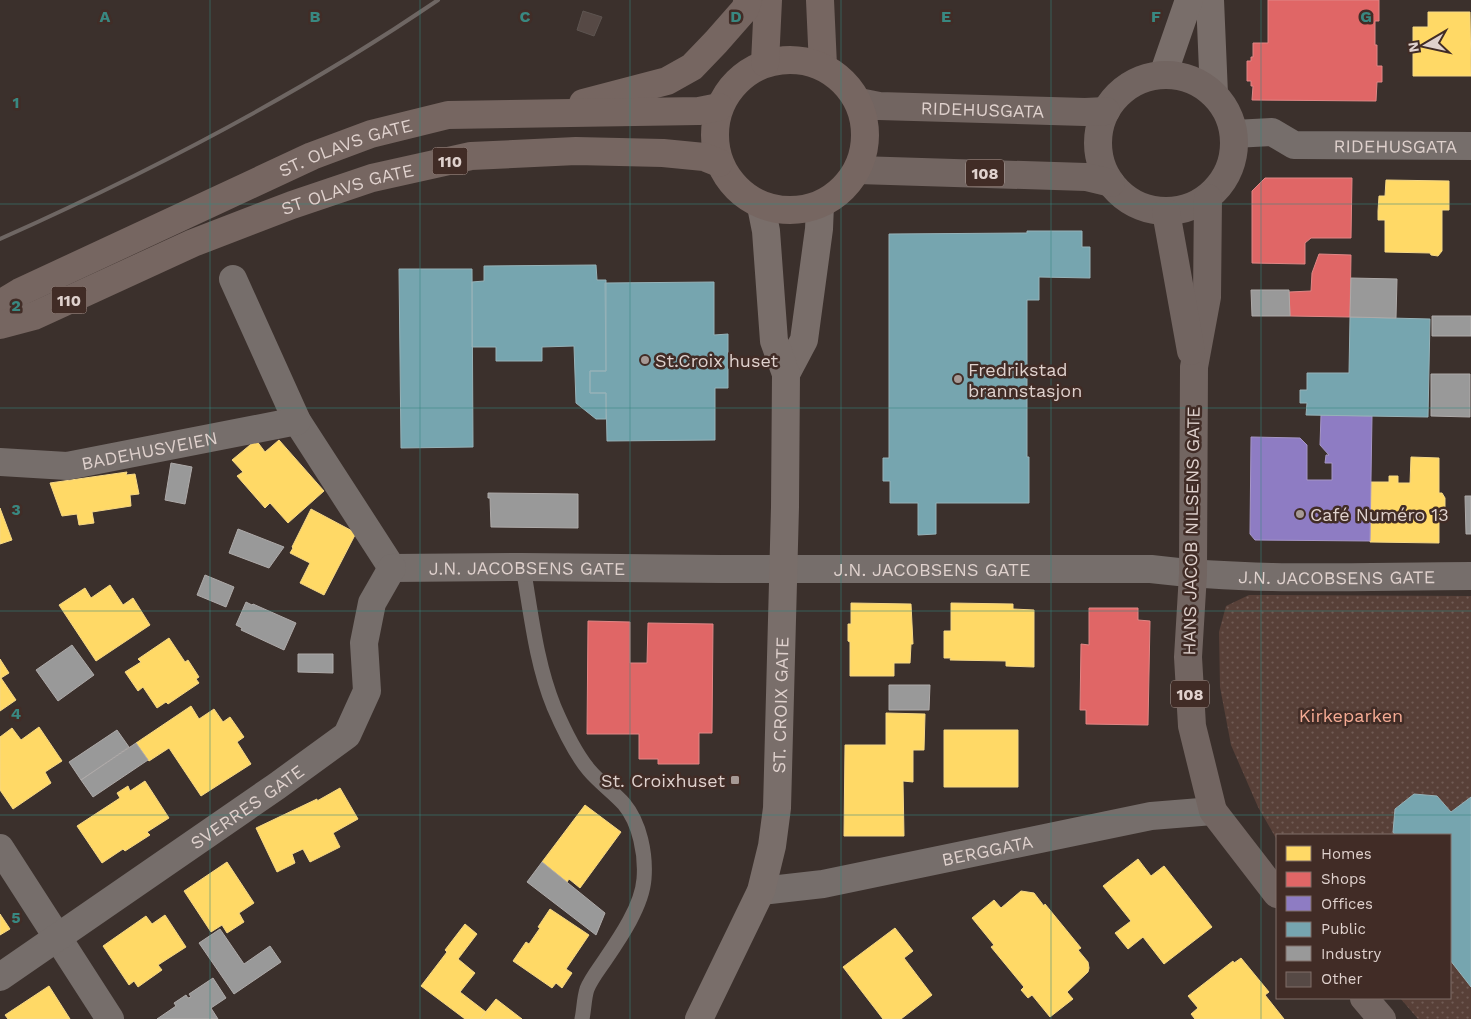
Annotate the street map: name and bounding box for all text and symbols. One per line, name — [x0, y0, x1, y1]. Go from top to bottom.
text: A — [100, 7, 111, 26]
text: B — [310, 7, 321, 26]
text: C — [520, 7, 531, 26]
text: D — [730, 7, 742, 26]
text: E — [941, 7, 951, 26]
text: F — [1151, 7, 1161, 26]
text: G — [1360, 7, 1372, 26]
north arrow — [1401, 20, 1451, 70]
text: N — [1404, 41, 1422, 53]
text: 1 — [13, 93, 19, 112]
street label: RIDEHUSGATA — [920, 97, 1045, 121]
street label: ST. OLAVS GATE — [275, 114, 414, 181]
street label: RIDEHUSGATA — [1333, 135, 1457, 156]
road number: 110 — [432, 148, 468, 175]
street label: ST OLAVS GATE — [278, 159, 415, 219]
road number: 108 — [966, 160, 1004, 187]
road number: 110 — [52, 286, 86, 314]
text: 2 — [11, 296, 21, 315]
place label: St.Croix huset — [655, 350, 779, 371]
marker: St.Croix huset — [639, 354, 651, 366]
place label: Fredrikstad brannstasjon — [968, 359, 1082, 401]
marker: Fredrikstad brannstasjon — [952, 373, 964, 385]
street label: HANS JACOB NILSENS GATE — [1178, 406, 1204, 656]
street label: BADEHUSVEIEN — [79, 426, 219, 473]
text: 3 — [11, 500, 21, 519]
place label: Café Numéro 13 — [1310, 504, 1449, 525]
marker: Café Numéro 13 — [1294, 508, 1306, 520]
street label: J.N. JACOBSENS GATE — [429, 556, 625, 579]
street label: J.N. JACOBSENS GATE — [834, 559, 1030, 580]
street label: J.N. JACOBSENS GATE — [1238, 565, 1435, 588]
street label: ST. CROIX GATE — [767, 636, 792, 773]
road number: 108 — [1171, 681, 1209, 708]
text: 4 — [11, 704, 21, 723]
park label: Kirkeparken — [1299, 705, 1403, 726]
street label: SVERRES GATE — [186, 760, 308, 853]
place label: St. Croixhuset — [601, 770, 725, 791]
marker: St. Croixhuset — [729, 774, 741, 786]
street label: BERGGATA — [940, 830, 1035, 870]
legend — [1276, 834, 1451, 999]
text: Homes — [1321, 845, 1372, 863]
text: Shops — [1321, 870, 1366, 888]
text: Offices — [1321, 895, 1373, 913]
text: 5 — [11, 908, 21, 927]
text: Public — [1321, 920, 1366, 938]
text: Industry — [1321, 945, 1382, 963]
text: Other — [1321, 970, 1363, 988]

